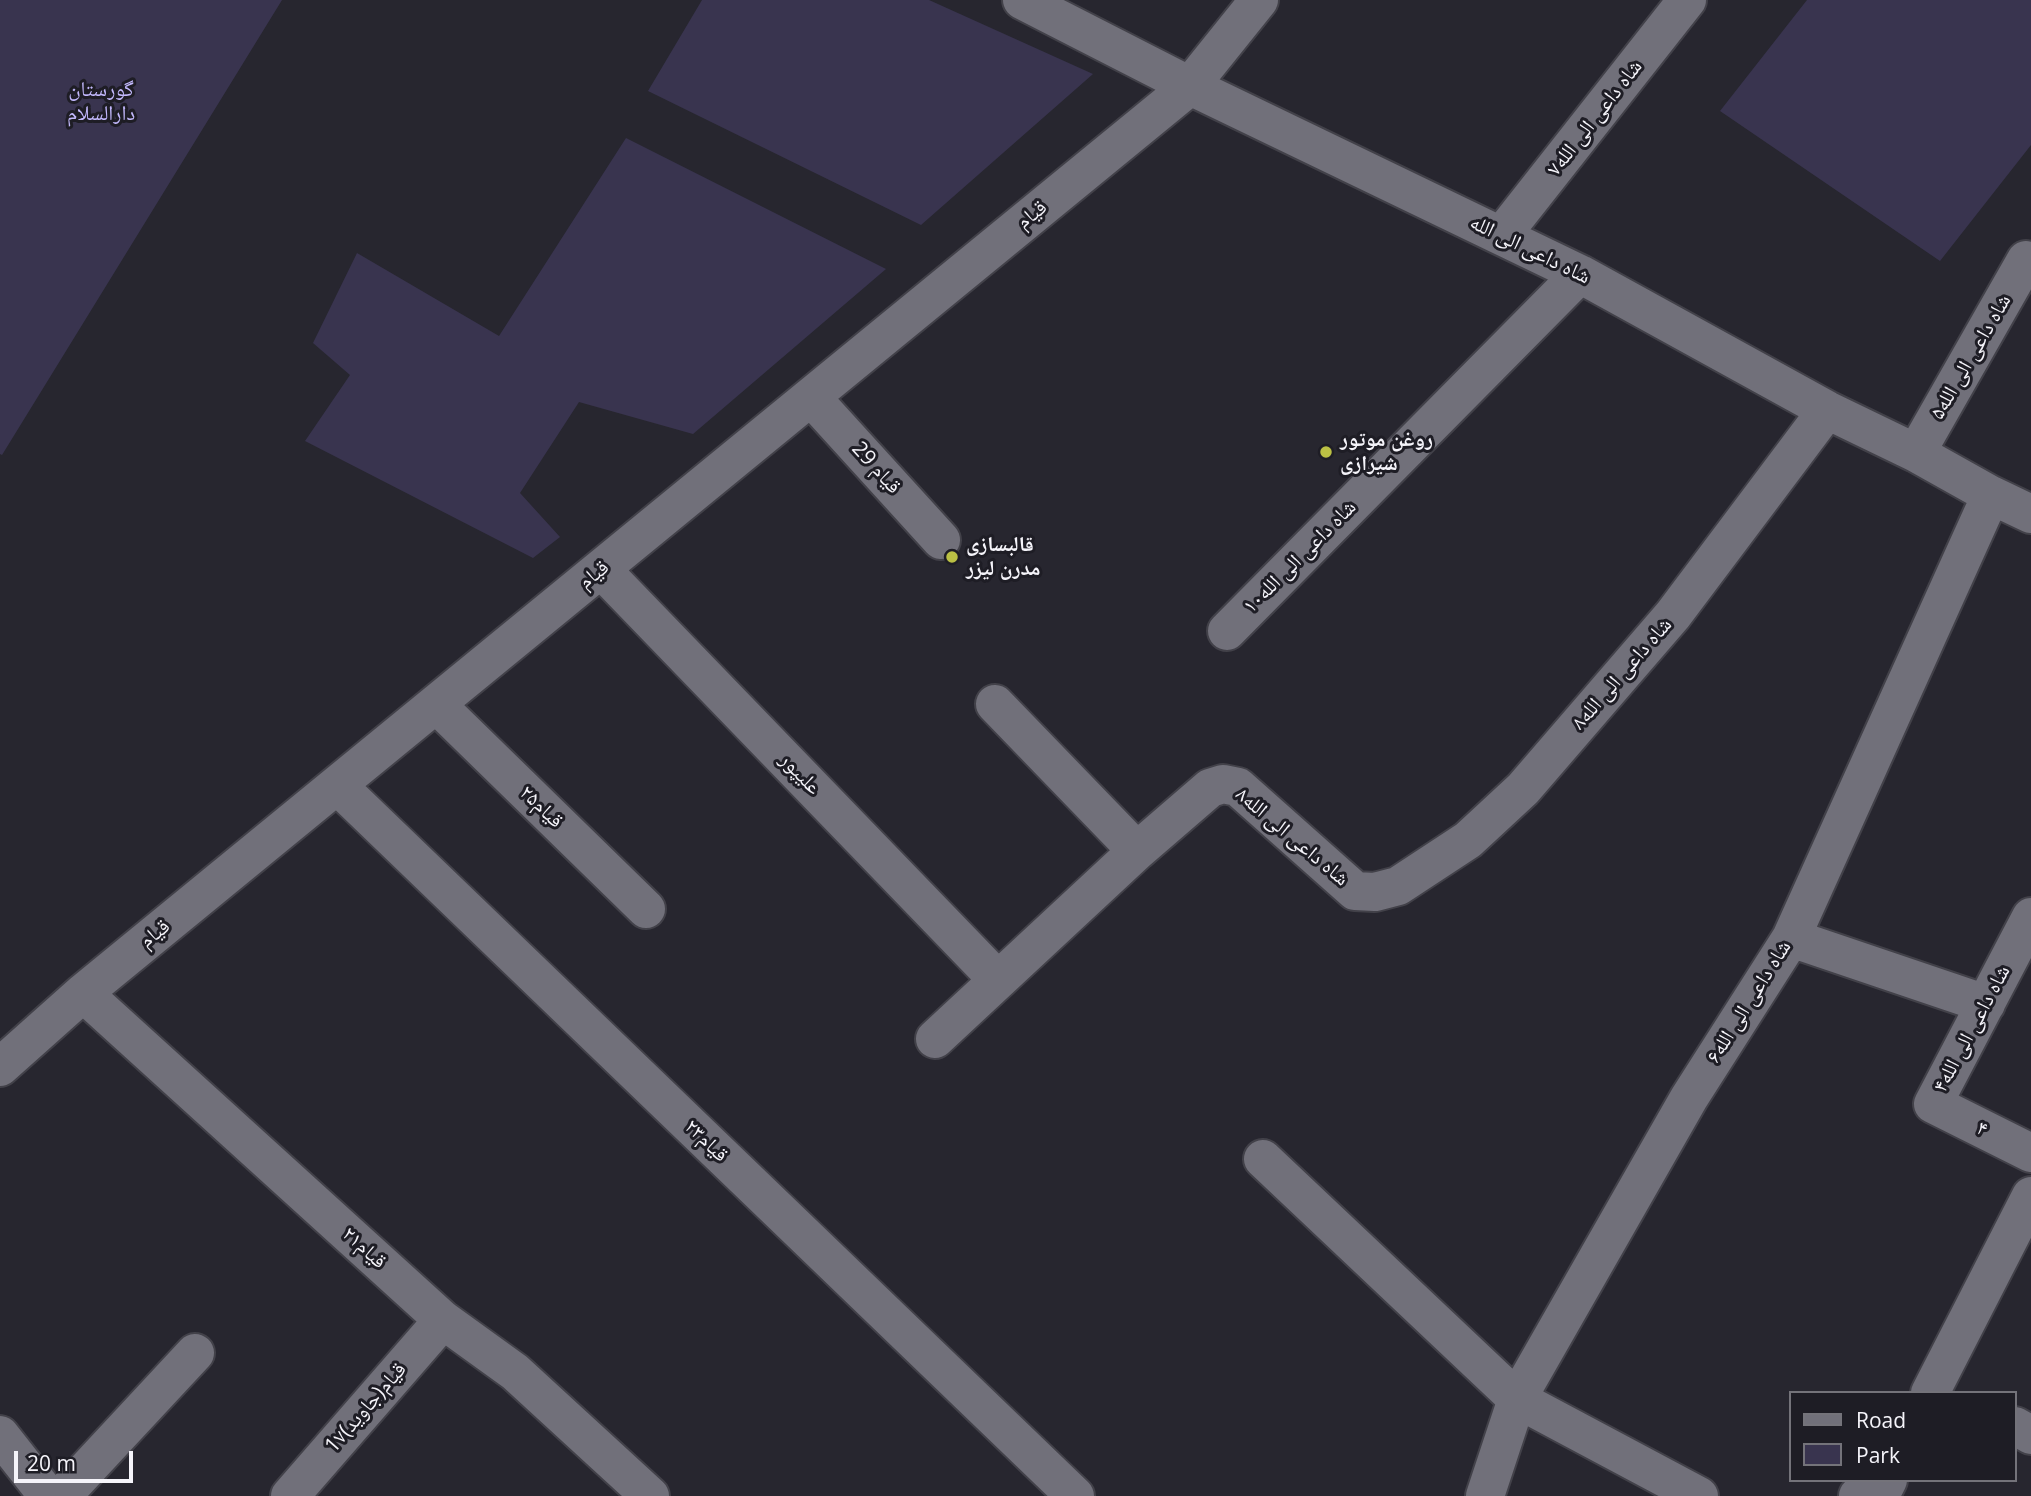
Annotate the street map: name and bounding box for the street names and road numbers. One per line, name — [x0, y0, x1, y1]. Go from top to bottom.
street label: شاه داعی الی الله۷ — [1542, 55, 1648, 181]
street label: قیام — [1012, 195, 1052, 235]
street label: شاه داعی الی الله — [1466, 210, 1594, 290]
street label: شاه داعی الی الله۵ — [1925, 290, 2017, 424]
street label: قیام 29 — [846, 437, 906, 499]
street label: شاه داعی الی الله۱۰ — [1238, 495, 1362, 619]
street label: قیام — [574, 555, 614, 595]
street label: شاه داعی الی الله۸ — [1567, 613, 1677, 735]
street label: علیپور — [774, 748, 826, 800]
street label: قیام۲۵ — [514, 780, 568, 834]
street label: ۸شاه داعی الی الله — [1230, 782, 1354, 892]
street label: قیام — [135, 914, 175, 954]
street label: شاه داعی الی الله۶ — [1701, 936, 1797, 1068]
street label: شاه داعی الی الله۴ — [1928, 961, 2016, 1097]
street label: قیام۲۳ — [679, 1114, 733, 1168]
street label: ۴ — [1972, 1116, 1992, 1142]
street label: قیام۲۱ — [337, 1222, 391, 1274]
street label: قیام(جاوید)1۷ — [320, 1358, 412, 1458]

